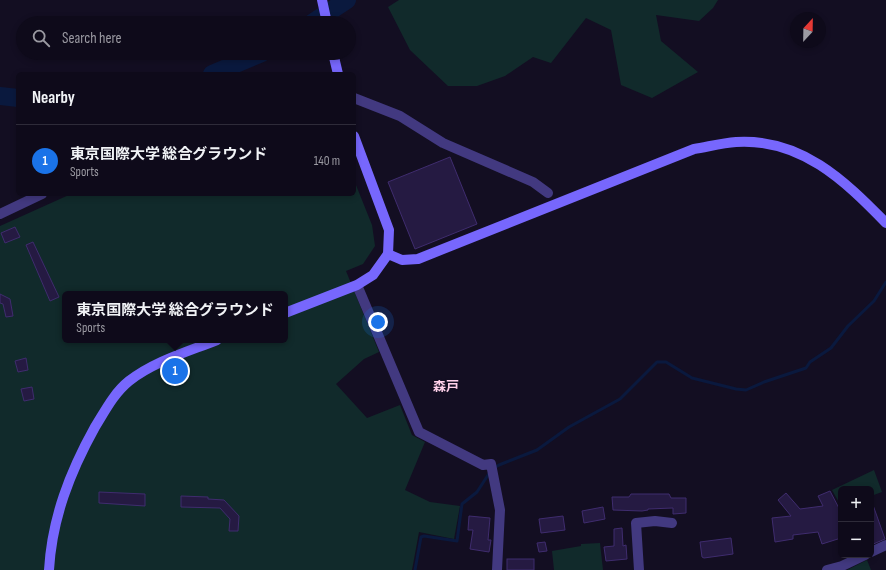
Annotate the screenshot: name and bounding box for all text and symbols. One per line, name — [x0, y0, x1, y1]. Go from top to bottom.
north arrow — [790, 12, 826, 48]
search box — [16, 16, 356, 60]
icon: search — [30, 27, 52, 49]
text: Search here — [62, 29, 122, 48]
text: Nearby — [32, 88, 75, 108]
text: 東京国際大学 総合グラウンド — [70, 145, 267, 164]
text: 1 — [42, 153, 48, 169]
text: 140 m — [314, 153, 340, 169]
text: Sports — [70, 164, 99, 180]
popup — [62, 291, 288, 343]
text: 東京国際大学 総合グラウンド — [76, 301, 274, 320]
your location — [368, 312, 388, 332]
text: Sports — [76, 320, 105, 336]
pin: 1 — [162, 356, 188, 386]
district label: 森戸 — [433, 379, 459, 395]
map controls — [838, 486, 874, 558]
button: + — [838, 486, 874, 522]
button: − — [838, 522, 874, 558]

